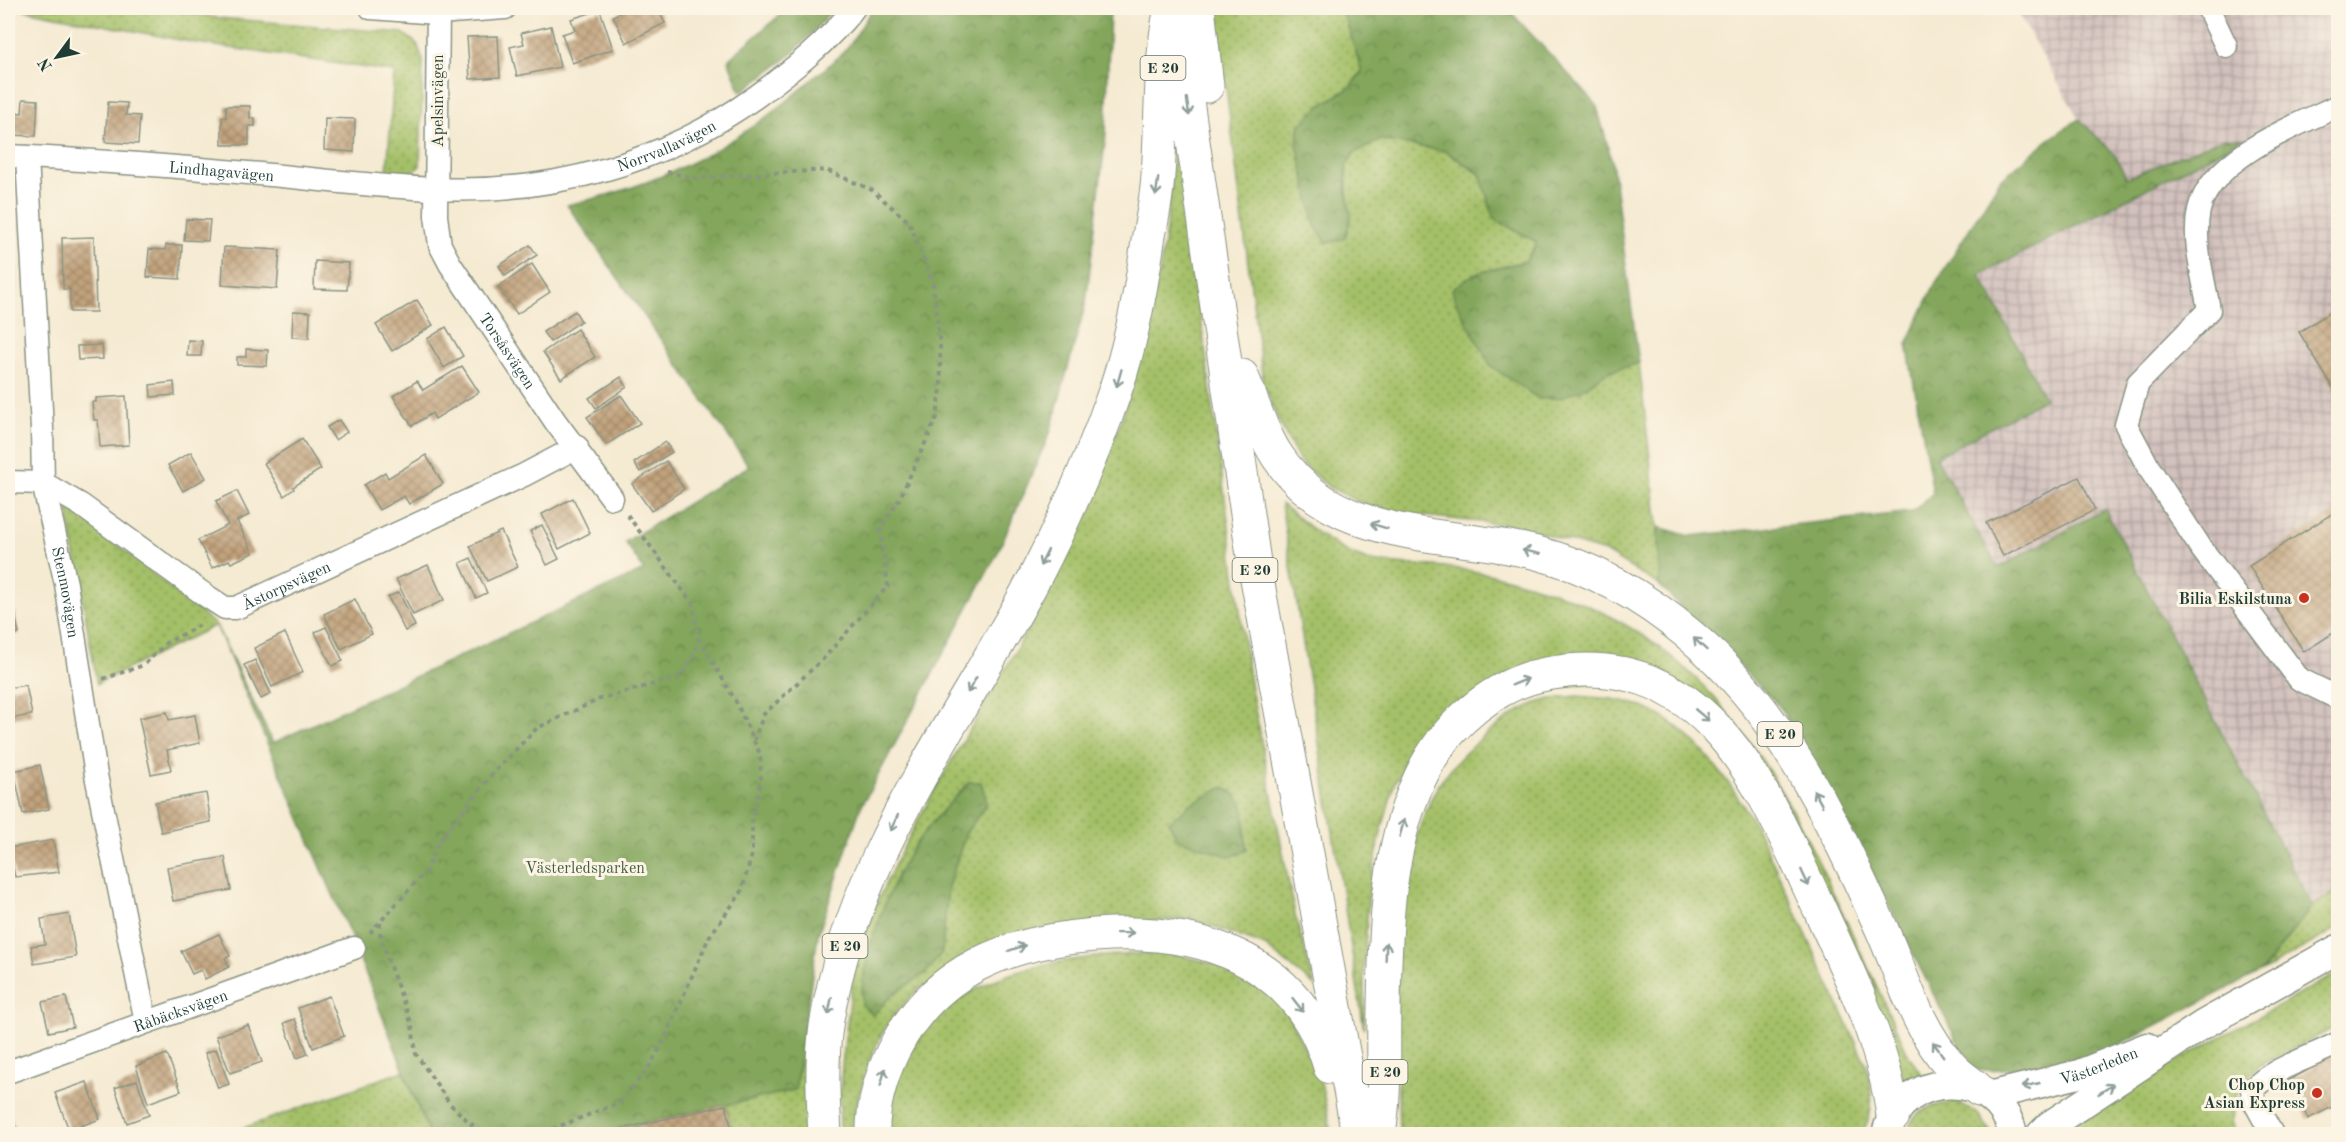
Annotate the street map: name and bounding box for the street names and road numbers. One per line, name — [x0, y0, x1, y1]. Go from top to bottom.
street label: Apelsinvägen — [431, 54, 447, 148]
road number: E 20 — [1140, 56, 1186, 80]
street label: Norrvallavägen — [615, 118, 720, 175]
street label: Lindhagavägen — [168, 160, 275, 185]
street label: Torsåsvägen — [475, 311, 538, 393]
street label: Stenmovägen — [48, 545, 80, 640]
road number: E 20 — [1232, 558, 1278, 582]
street label: Åstorpsvägen — [238, 559, 334, 614]
road number: E 20 — [1758, 722, 1802, 746]
road number: E 20 — [822, 934, 868, 958]
street label: Råbäcksvägen — [132, 988, 230, 1036]
street label: Västerleden — [2059, 1045, 2141, 1088]
road number: E 20 — [1362, 1060, 1408, 1084]

